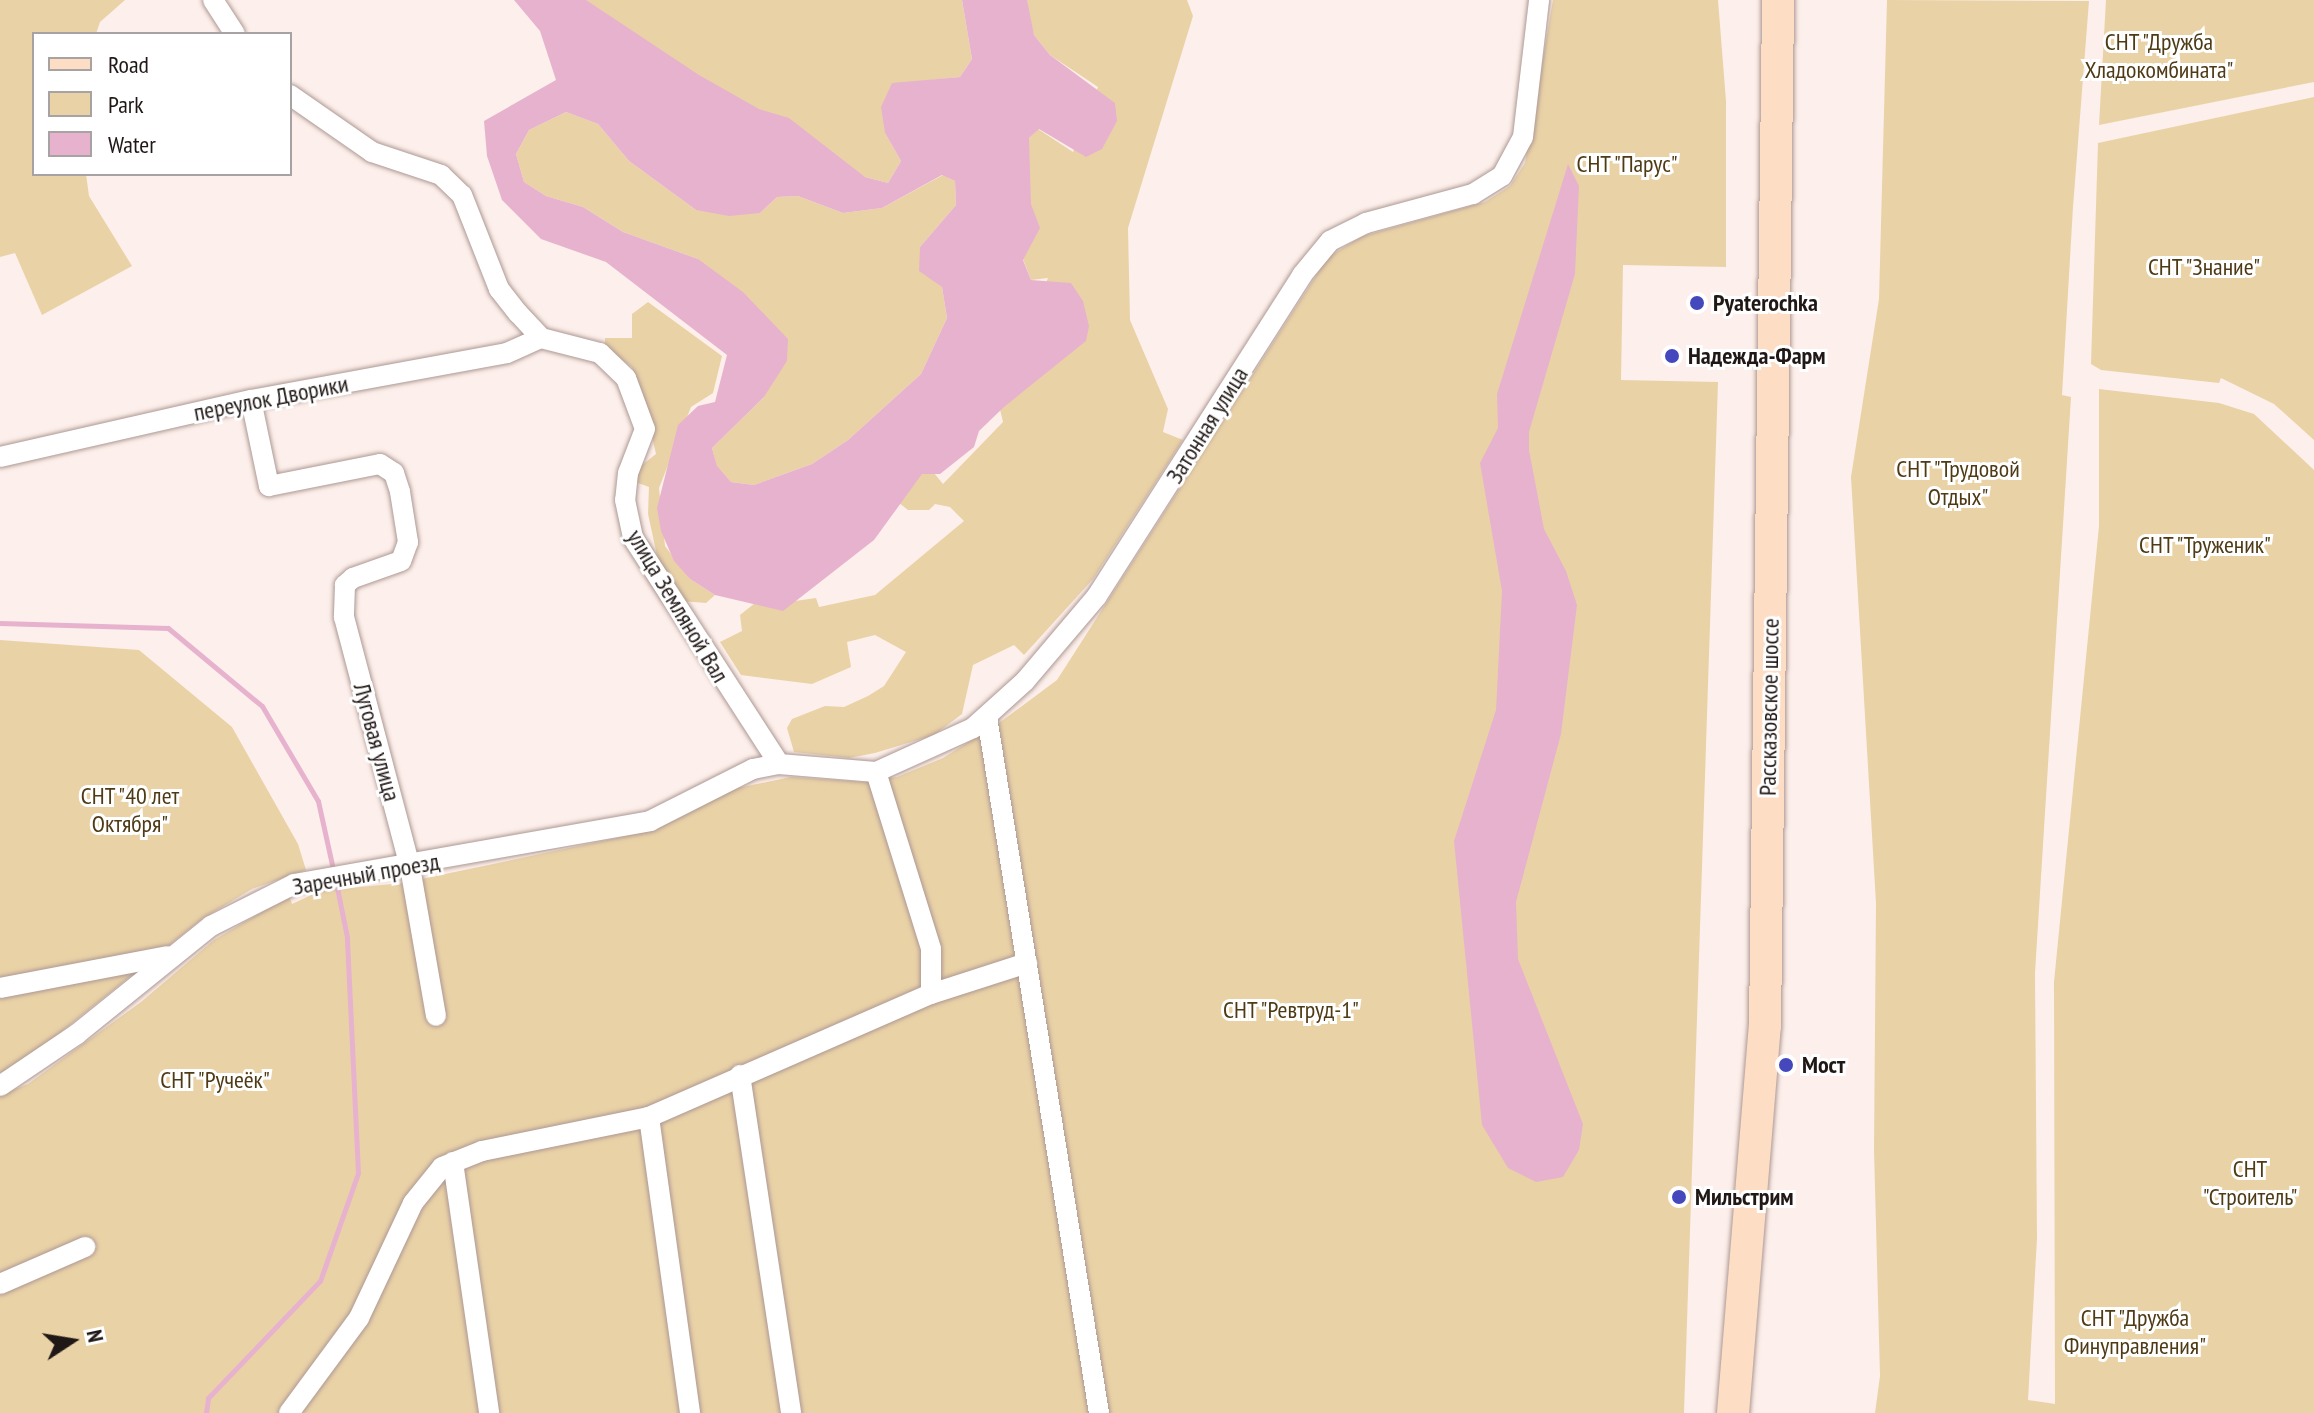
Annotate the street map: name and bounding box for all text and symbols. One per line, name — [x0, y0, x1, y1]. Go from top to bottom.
park label: СНТ "Дружба Хладокомбината" — [2085, 28, 2233, 84]
legend — [32, 32, 292, 176]
text: Road — [108, 49, 149, 80]
text: Park — [108, 89, 144, 120]
text: Water — [108, 129, 156, 160]
park label: СНТ "Парус" — [1575, 150, 1679, 178]
park label: СНТ "Знание" — [2147, 253, 2261, 281]
place label: Pyaterochka — [1713, 289, 1818, 317]
marker: Pyaterochka — [1688, 294, 1706, 312]
place label: Надежда-Фарм — [1688, 342, 1826, 370]
marker: Надежда-Фарм — [1663, 347, 1681, 365]
street label: Затонная улица — [1160, 361, 1254, 489]
street label: переулок Дворики — [191, 369, 351, 427]
park label: СНТ "Трудовой Отдых" — [1895, 455, 2021, 511]
street label: улица Земляной Вал — [621, 524, 735, 688]
park label: СНТ "Труженик" — [2138, 531, 2272, 559]
street label: Рассказовское шоссе — [1753, 618, 1785, 796]
street label: Луговая улица — [347, 680, 407, 804]
park label: СНТ "40 лет Октября" — [80, 782, 180, 838]
street label: Заречный проезд — [290, 847, 442, 901]
park label: СНТ "Ревтруд-1" — [1222, 996, 1360, 1024]
place label: Мост — [1802, 1051, 1845, 1079]
marker: Мост — [1777, 1056, 1795, 1074]
park label: СНТ "Ручеёк" — [159, 1066, 271, 1094]
park label: СНТ "Строитель" — [2203, 1155, 2297, 1211]
place label: Мильстрим — [1695, 1183, 1794, 1211]
marker: Мильстрим — [1670, 1188, 1688, 1206]
north arrow — [32, 1301, 112, 1381]
park label: СНТ "Дружба Финуправления" — [2064, 1304, 2206, 1360]
text: N — [81, 1327, 110, 1345]

